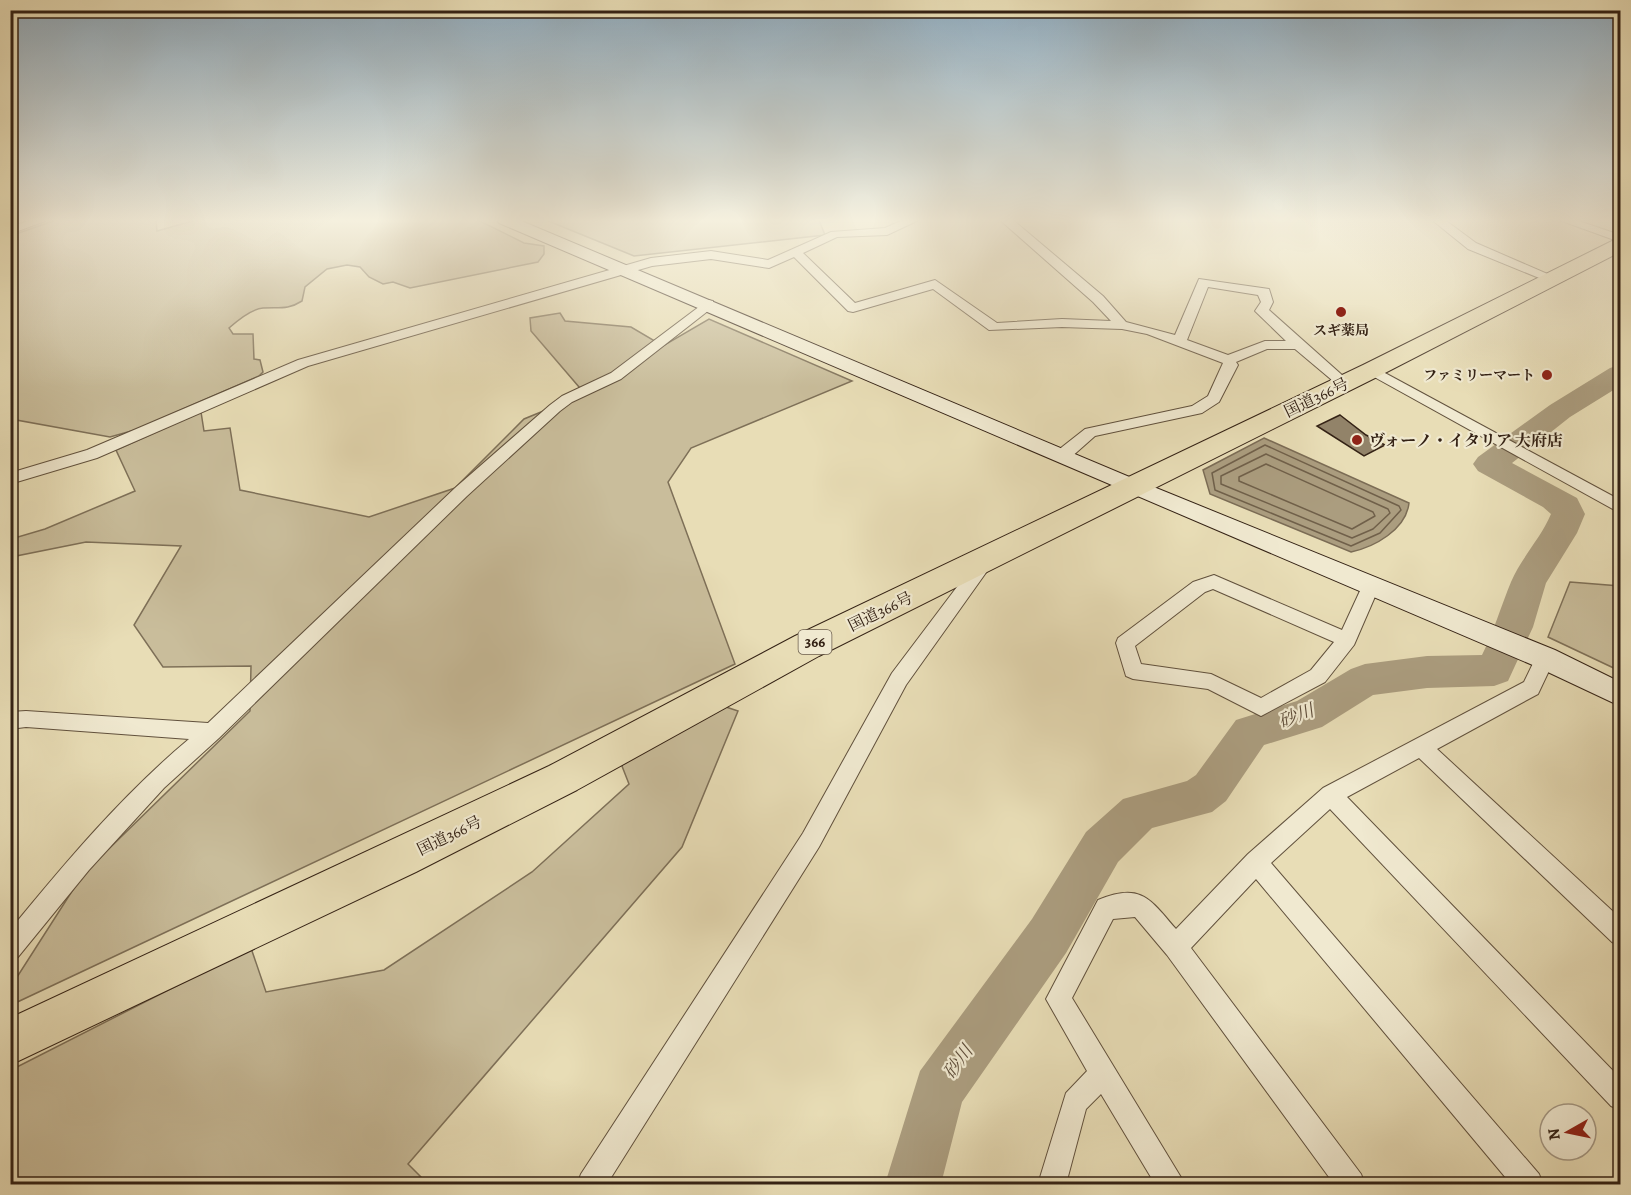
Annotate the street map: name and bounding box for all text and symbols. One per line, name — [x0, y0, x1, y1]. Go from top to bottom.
marker: スギ薬局 — [1334, 305, 1348, 319]
place label: スギ薬局 — [1313, 321, 1369, 340]
place label: ファミリーマート — [1423, 366, 1535, 385]
marker: ファミリーマート — [1540, 368, 1554, 382]
street label: 国道366号 — [1280, 373, 1352, 423]
place label: ヴォーノ・イタリア 大府店 — [1369, 430, 1563, 452]
marker: ヴォーノ・イタリア 大府店 — [1350, 433, 1364, 447]
street label: 国道366号 — [844, 587, 916, 637]
road number: 366 — [798, 630, 832, 654]
water label: 砂川 — [1275, 698, 1319, 734]
street label: 国道366号 — [413, 811, 485, 861]
water label: 砂川 — [938, 1039, 979, 1084]
north arrow — [1538, 1102, 1598, 1162]
text: N — [1542, 1126, 1566, 1142]

